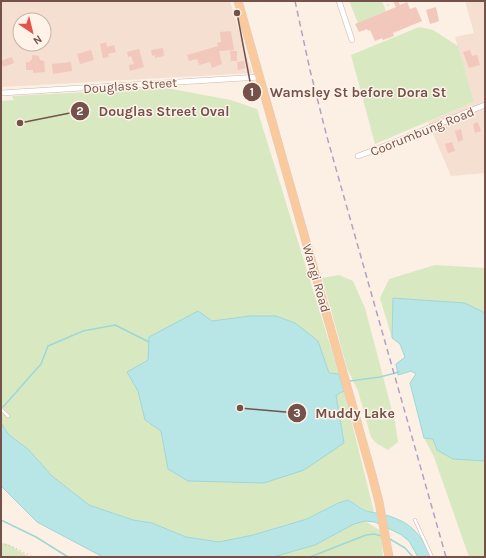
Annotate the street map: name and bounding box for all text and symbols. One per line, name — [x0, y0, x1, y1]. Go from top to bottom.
north arrow — [12, 12, 52, 52]
text: N — [30, 32, 44, 47]
street label: Douglass Street — [83, 75, 178, 96]
callout: Wamsley St before Dora St — [242, 79, 455, 105]
text: Wamsley St before Dora St — [270, 84, 447, 101]
text: 1 — [250, 85, 254, 99]
callout: Douglas Street Oval — [70, 98, 237, 124]
text: Douglas Street Oval — [99, 103, 229, 120]
text: 2 — [76, 104, 84, 118]
street label: Coorumbung Road — [368, 104, 476, 159]
street label: Wangi Road — [300, 242, 333, 314]
callout: Muddy Lake — [287, 400, 403, 426]
text: Muddy Lake — [315, 405, 395, 422]
text: 3 — [293, 406, 301, 420]

